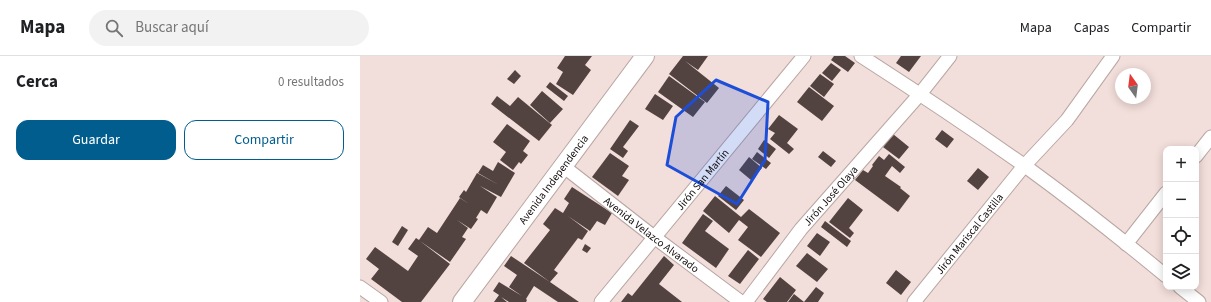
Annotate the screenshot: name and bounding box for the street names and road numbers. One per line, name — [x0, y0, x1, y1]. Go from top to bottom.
street label: Avenida Independencia — [515, 131, 592, 227]
street label: Jirón San Martín — [672, 146, 732, 213]
street label: Jirón José Olaya — [800, 162, 861, 229]
street label: Jirón Mariscal Castilla — [932, 190, 1007, 277]
street label: Avenida Velazco Alvarado — [601, 193, 702, 276]

